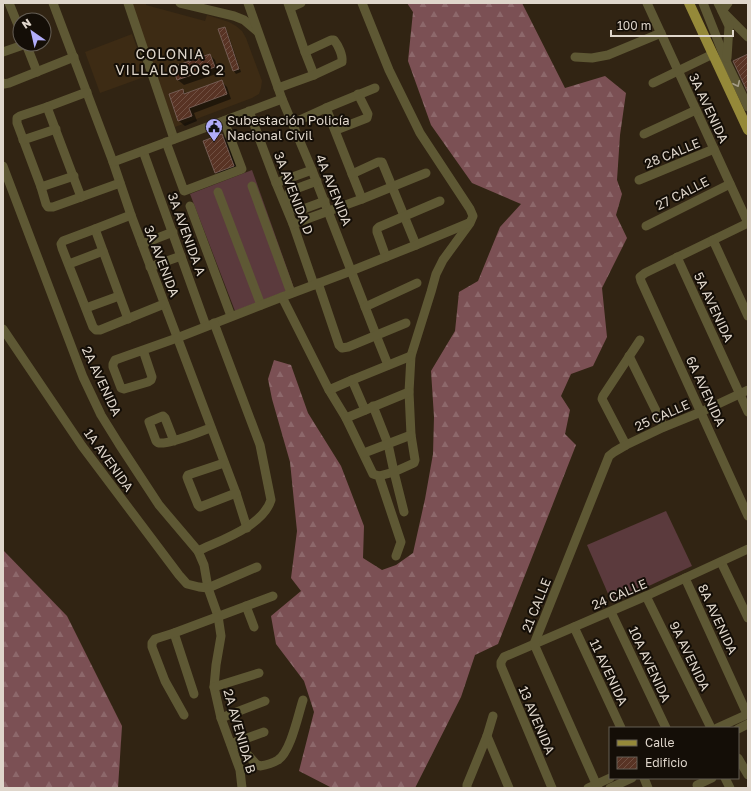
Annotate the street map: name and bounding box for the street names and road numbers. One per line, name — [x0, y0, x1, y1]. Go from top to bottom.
street label: 3A AVENIDA — [686, 71, 732, 146]
street label: 28 CALLE — [642, 135, 702, 171]
street label: 3A AVENIDA D — [271, 149, 317, 237]
street label: 4A AVENIDA — [312, 152, 356, 228]
street label: 27 CALLE — [653, 173, 711, 213]
street label: 3A AVENIDA A — [165, 190, 210, 278]
street label: 3A AVENIDA — [141, 223, 183, 299]
street label: 5A AVENIDA — [691, 270, 737, 345]
street label: 2A AVENIDA — [79, 344, 125, 419]
street label: 6A AVENIDA — [683, 353, 729, 429]
street label: 25 CALLE — [632, 396, 692, 434]
street label: 1A AVENIDA — [81, 425, 137, 495]
street label: 21 CALLE — [518, 575, 554, 634]
street label: 24 CALLE — [589, 575, 649, 613]
street label: 8A AVENIDA — [695, 581, 741, 657]
street label: 9A AVENIDA — [666, 619, 714, 694]
street label: 10A AVENIDA — [625, 623, 675, 705]
street label: 11 AVENIDA — [587, 636, 631, 708]
street label: 13 AVENIDA — [515, 683, 559, 757]
street label: 2A AVENIDA B — [220, 687, 260, 775]

